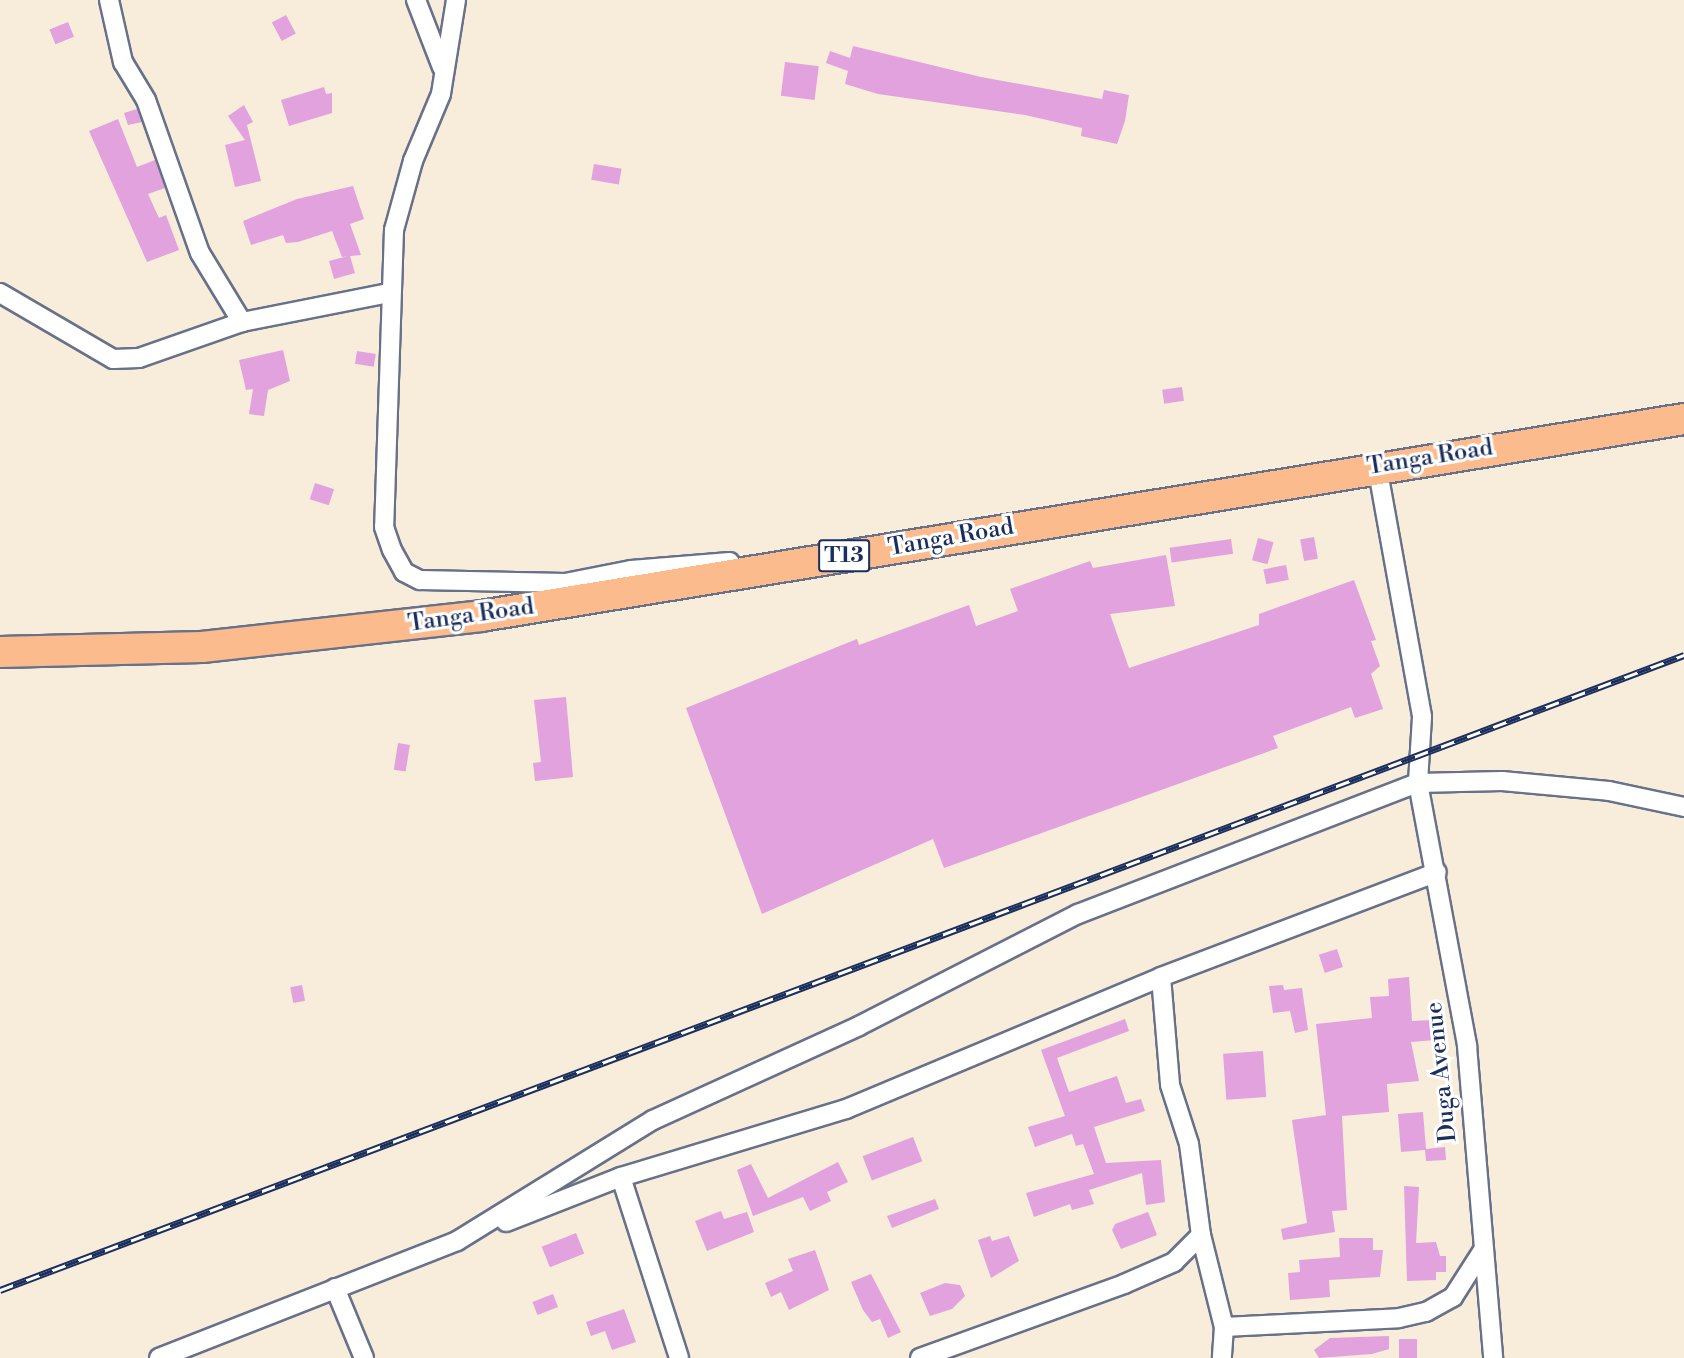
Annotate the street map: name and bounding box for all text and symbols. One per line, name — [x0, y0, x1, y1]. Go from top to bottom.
street label: Tanga Road — [1365, 434, 1495, 482]
street label: Tanga Road — [886, 513, 1016, 563]
road number: T13 — [817, 537, 871, 575]
street label: Tanga Road — [406, 593, 536, 639]
street label: Duga Avenue — [1420, 1000, 1464, 1144]

